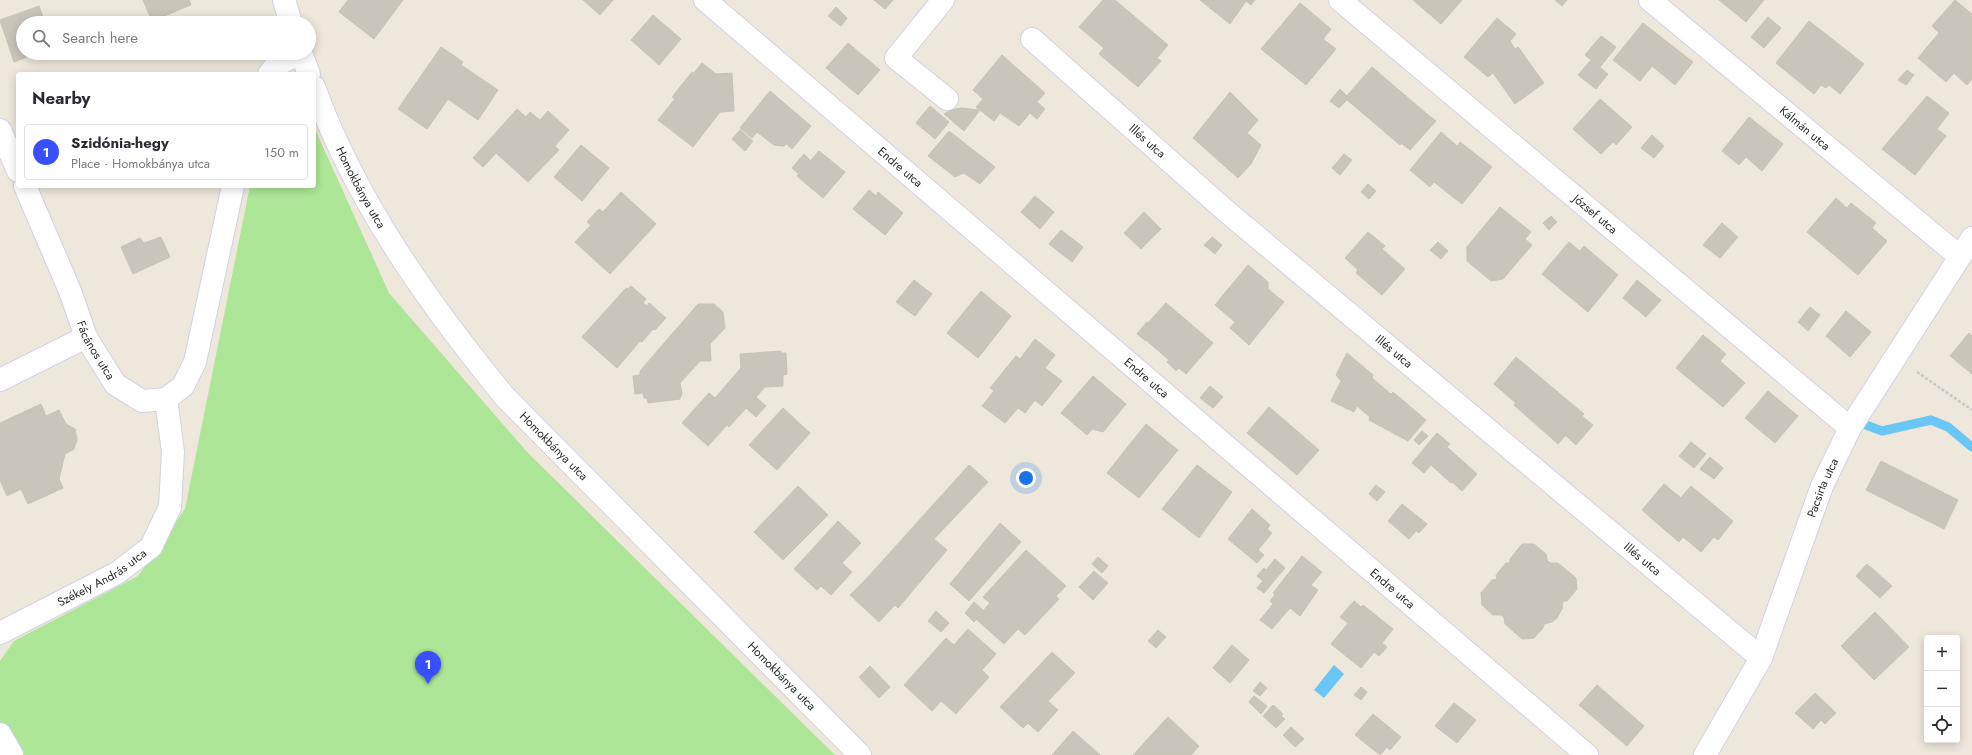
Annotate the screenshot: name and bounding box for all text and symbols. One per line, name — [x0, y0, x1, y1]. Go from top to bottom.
search box — [16, 16, 316, 60]
icon: search — [30, 27, 52, 49]
text: Search here — [62, 27, 138, 49]
text: Nearby — [32, 86, 90, 110]
street label: Kálmán utca — [1775, 102, 1834, 155]
street label: Illés utca — [1125, 120, 1170, 163]
text: Szidónia-hegy — [71, 132, 169, 154]
text: 1 — [43, 143, 49, 162]
text: 150 m — [264, 143, 299, 162]
street label: Endre utca — [874, 143, 927, 192]
street label: Homokbánya utca — [331, 144, 390, 232]
text: Place · Homokbánya utca — [71, 154, 210, 173]
street label: József utca — [1567, 189, 1622, 238]
street label: Fácános utca — [72, 318, 119, 383]
street label: Illés utca — [1371, 330, 1417, 372]
street label: Endre utca — [1120, 353, 1173, 402]
street label: Homokbánya utca — [515, 408, 592, 485]
street label: Pacsirta utca — [1803, 455, 1843, 520]
your location — [1016, 468, 1036, 488]
street label: Illés utca — [1620, 538, 1665, 580]
street label: Székely András utca — [54, 544, 151, 611]
street label: Endre utca — [1366, 564, 1419, 613]
map controls — [1924, 635, 1960, 743]
button: + — [1924, 635, 1960, 671]
street label: Homokbánya utca — [744, 638, 820, 715]
pin: 1 — [415, 651, 441, 684]
button: − — [1924, 671, 1960, 707]
button: locate — [1924, 707, 1960, 743]

